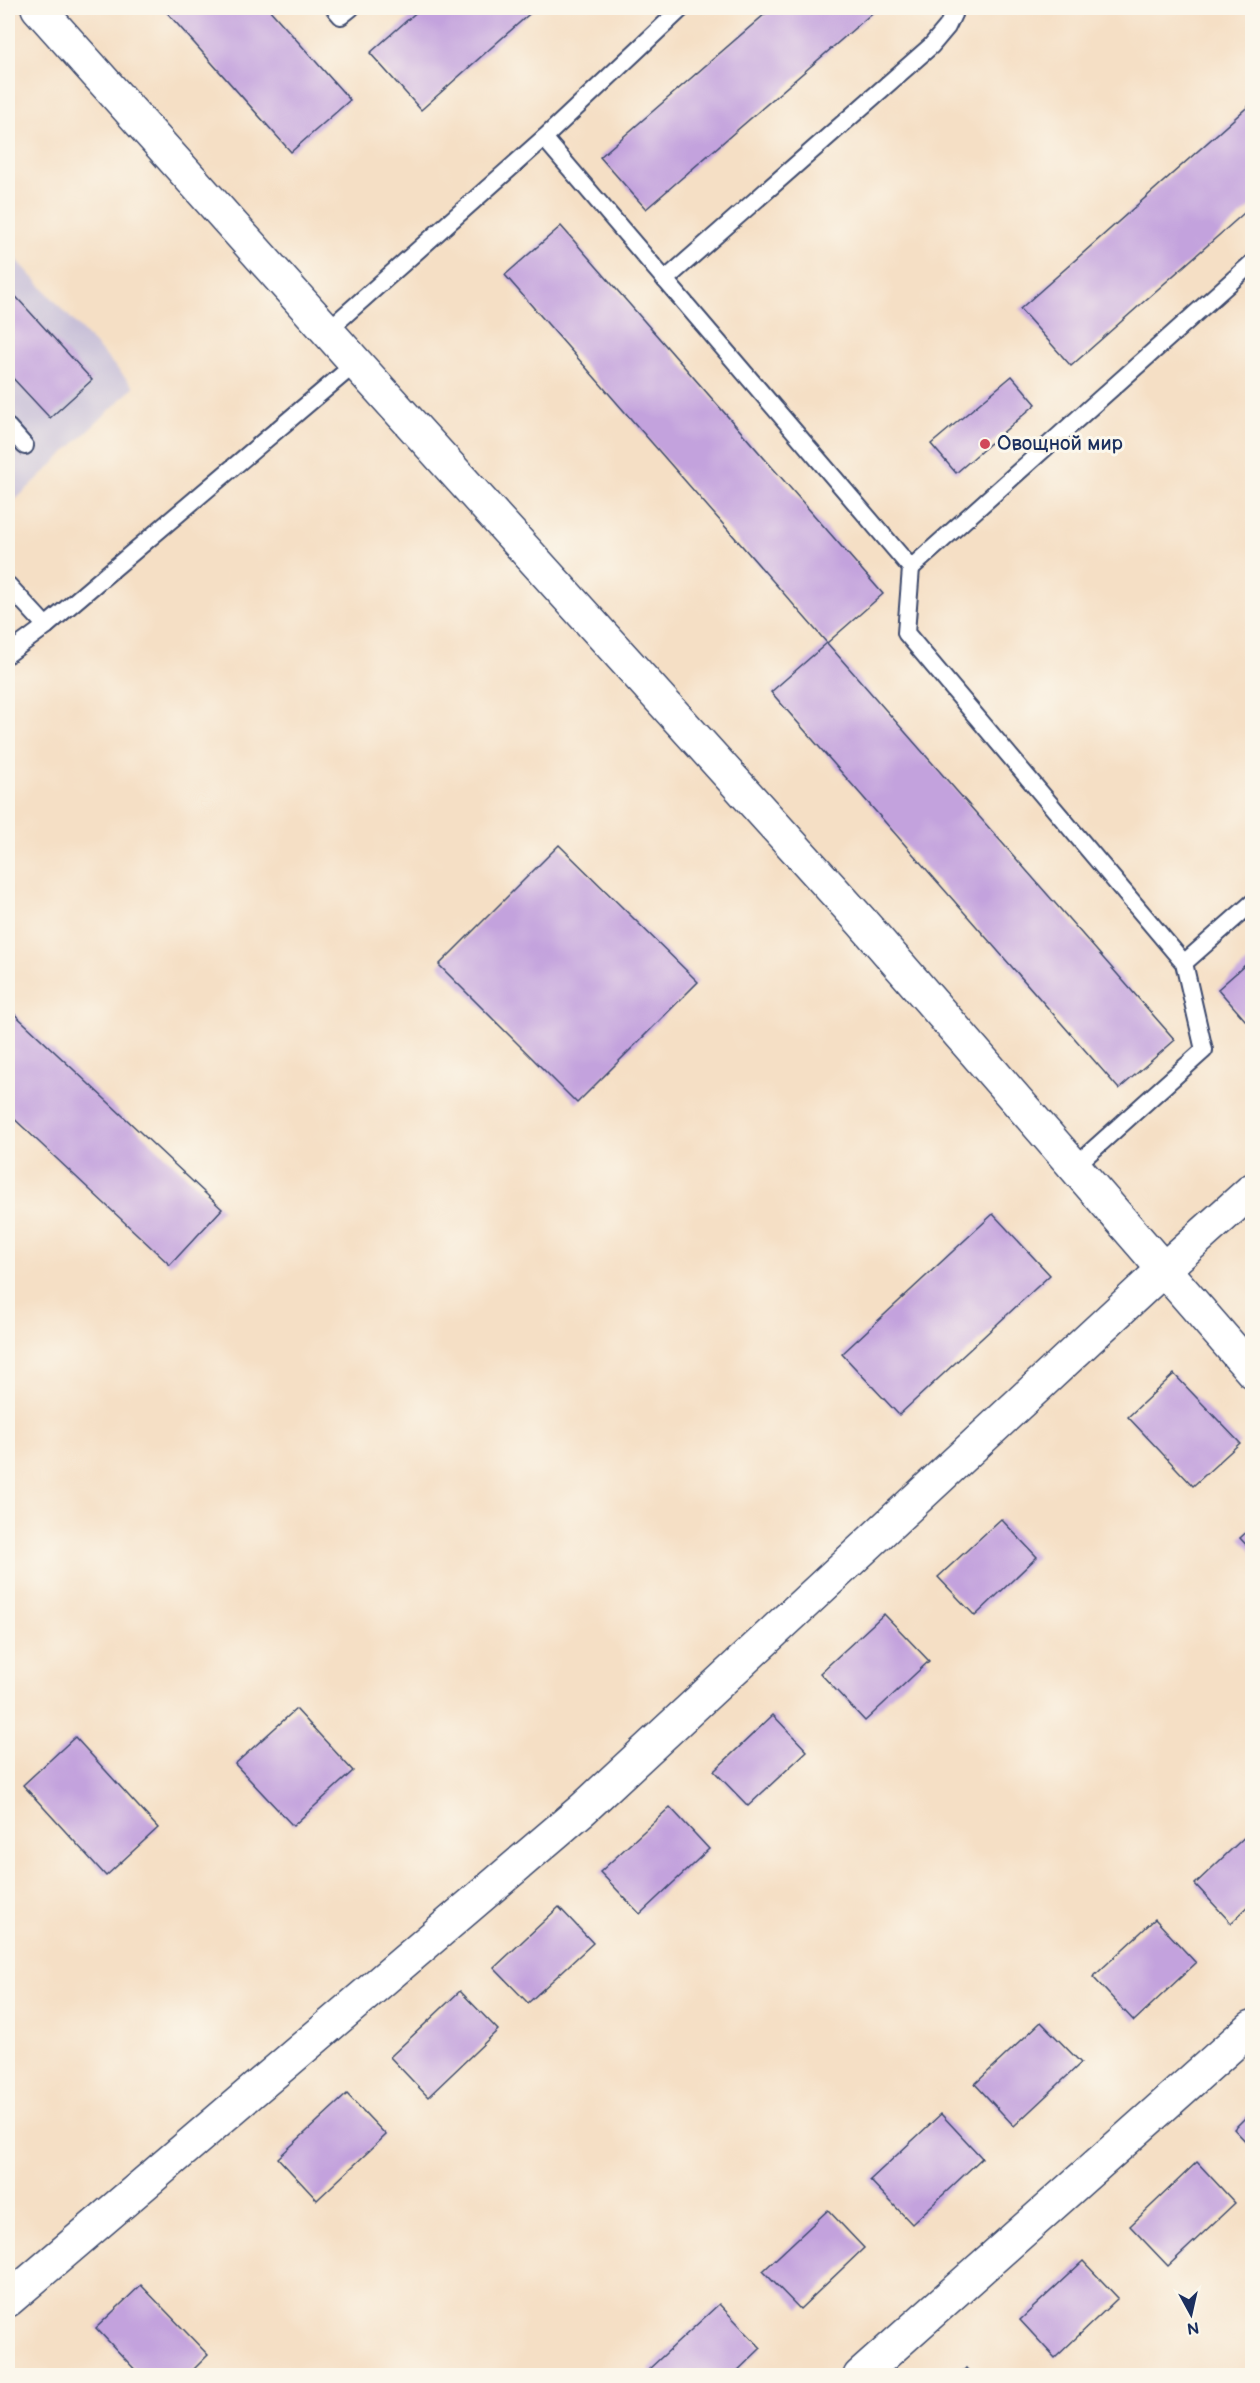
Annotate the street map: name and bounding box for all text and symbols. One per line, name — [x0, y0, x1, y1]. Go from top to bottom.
place label: Овощной мир — [997, 432, 1124, 456]
marker: Овощной мир — [978, 437, 992, 451]
north arrow — [1161, 2284, 1221, 2344]
text: N — [1186, 2317, 1200, 2338]

